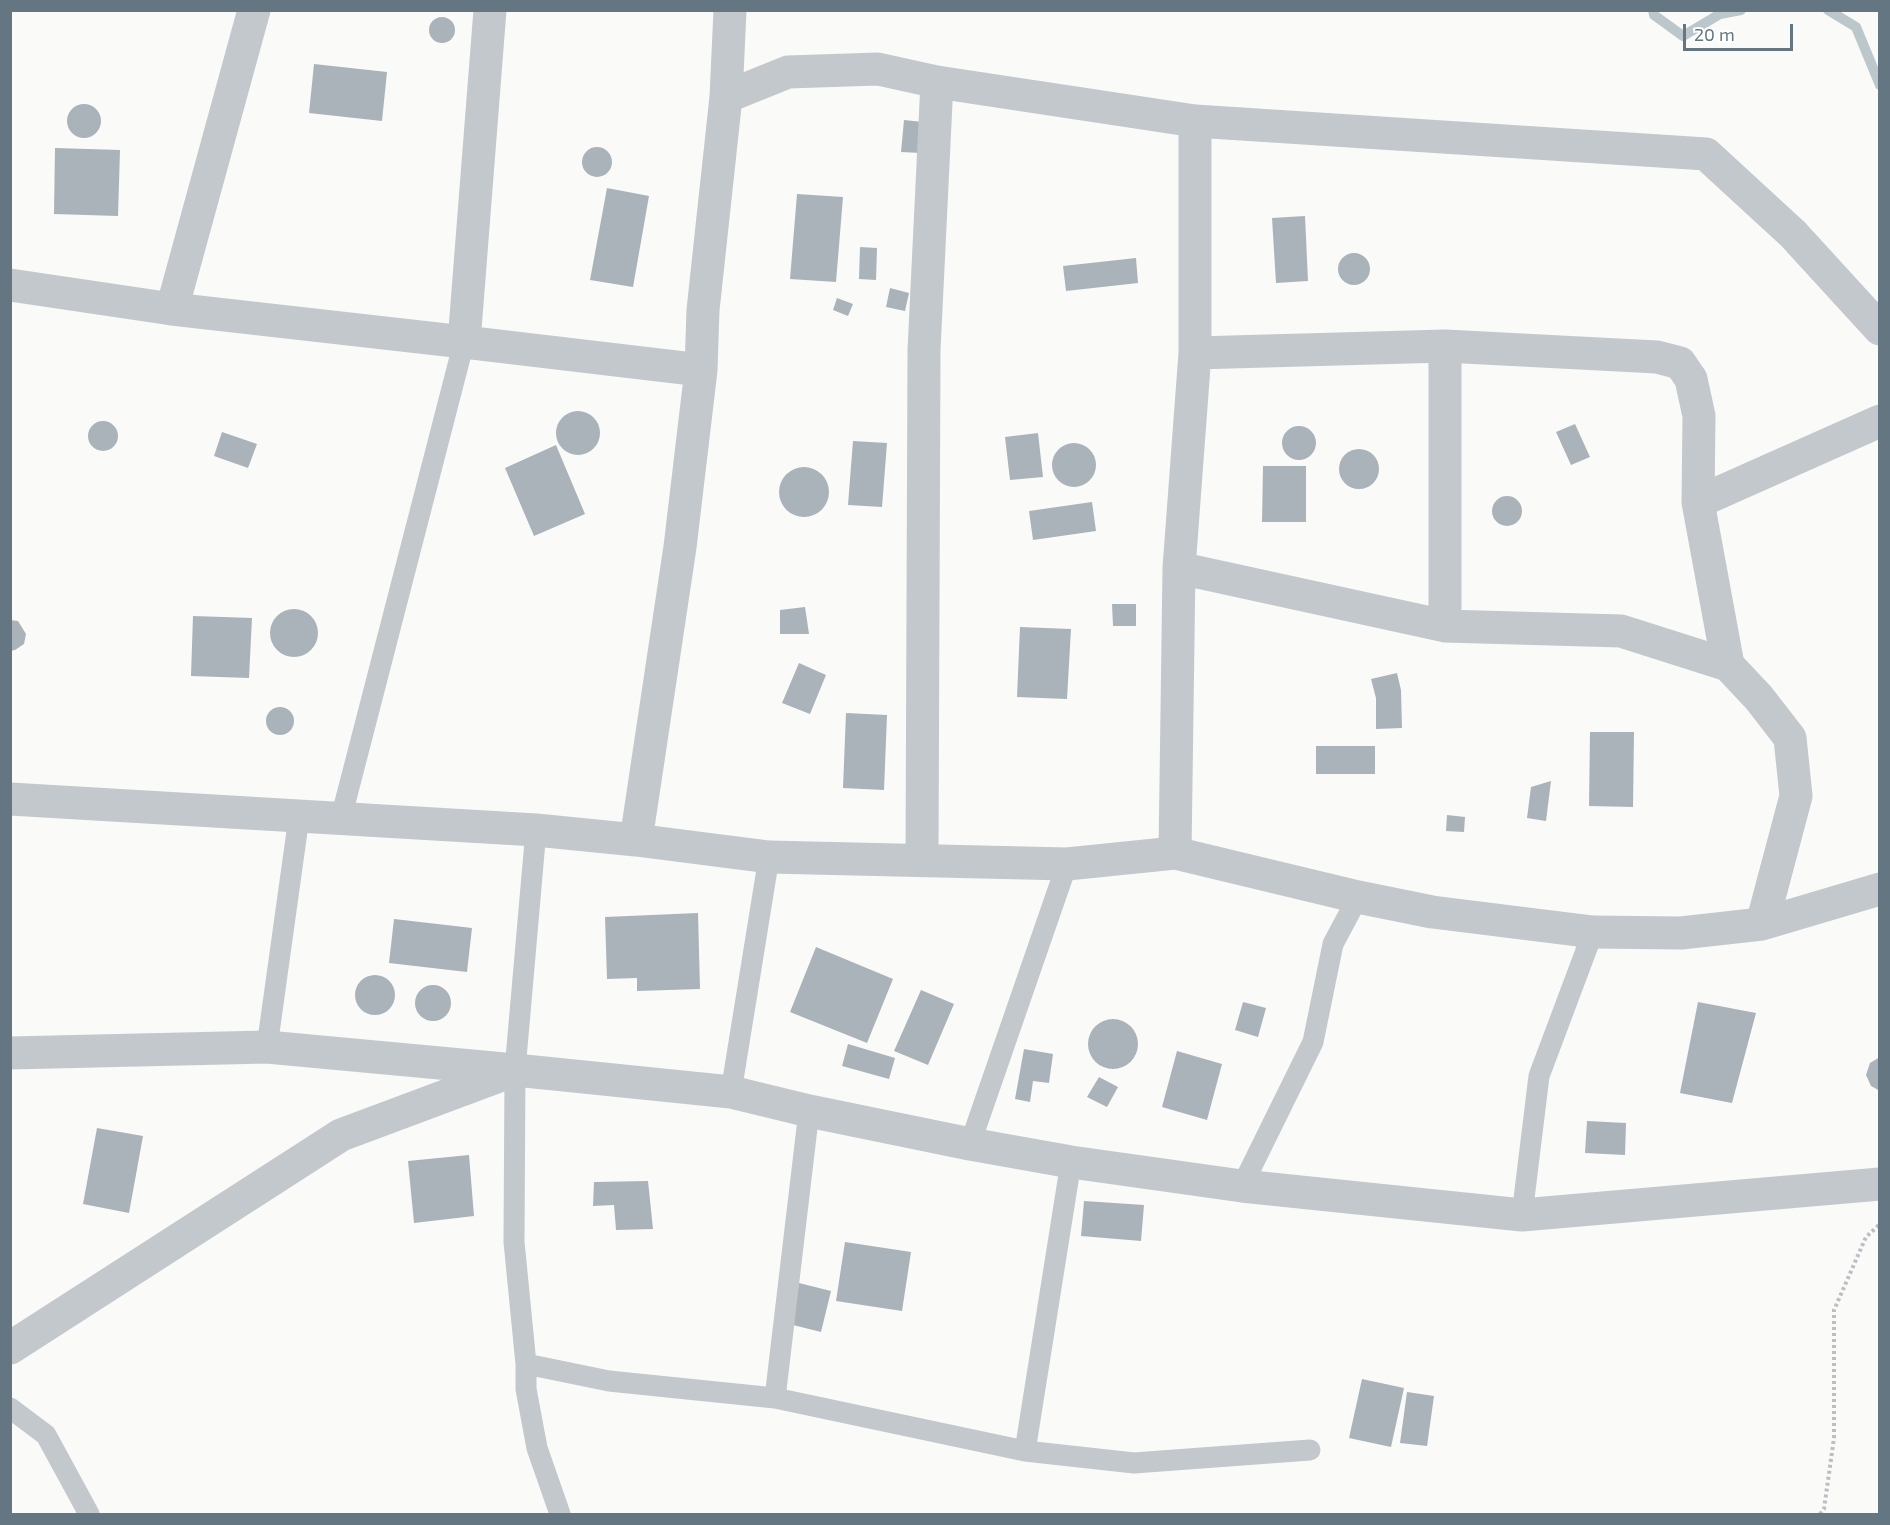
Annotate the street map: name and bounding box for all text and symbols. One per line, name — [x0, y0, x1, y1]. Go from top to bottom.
scale bar — [1686, 12, 1796, 50]
text: 20 m — [1694, 23, 1735, 45]

